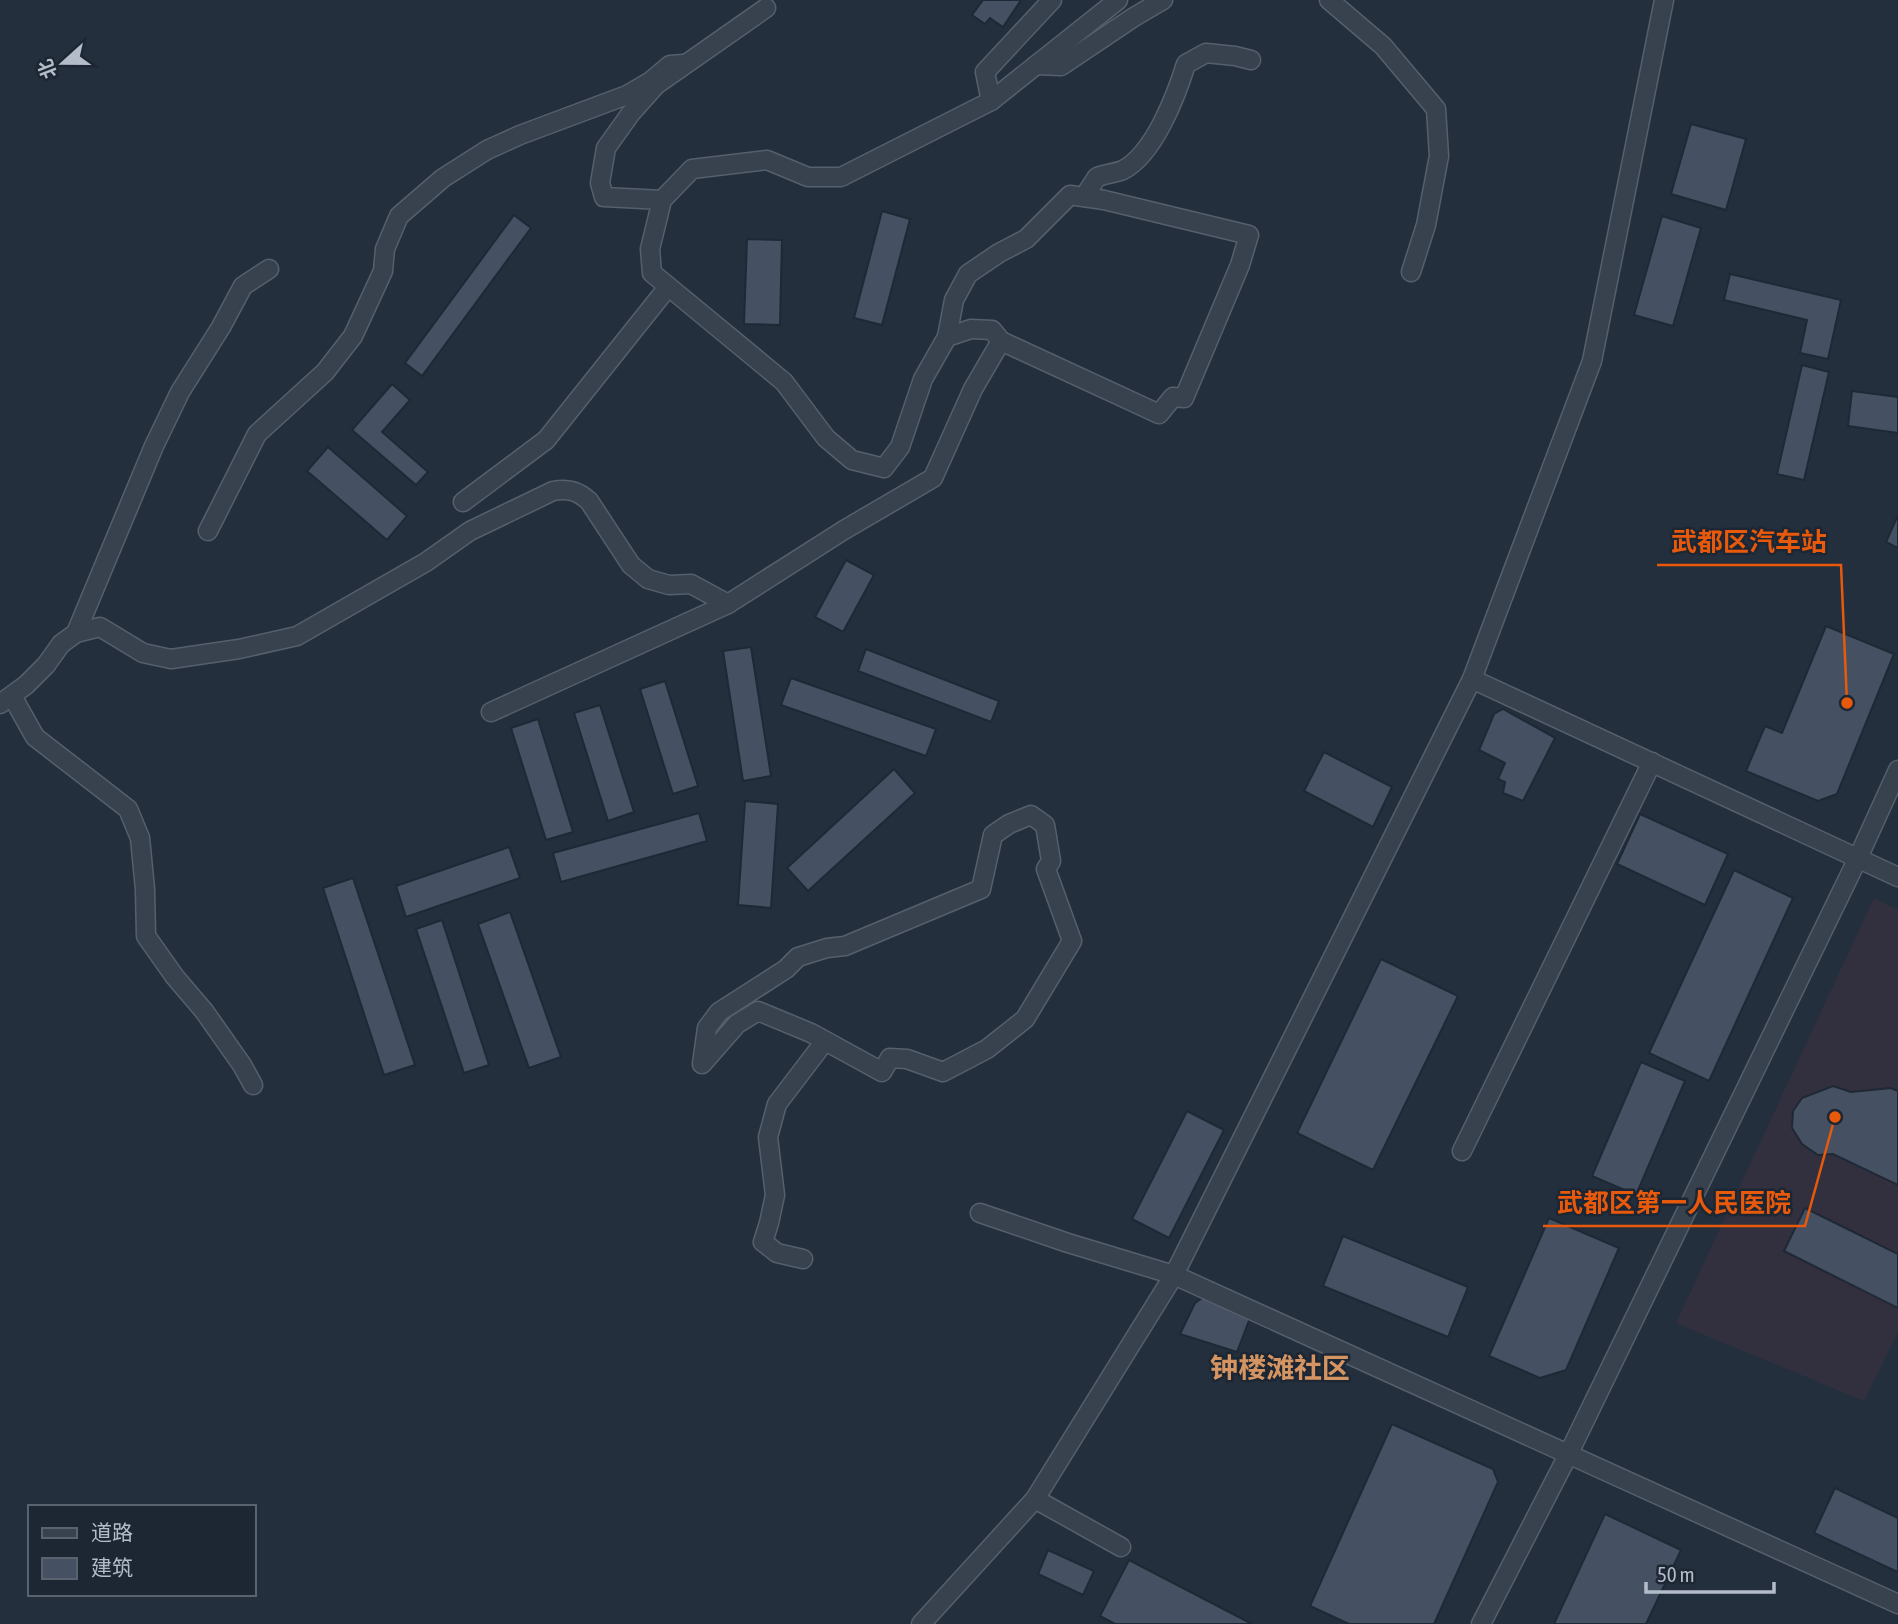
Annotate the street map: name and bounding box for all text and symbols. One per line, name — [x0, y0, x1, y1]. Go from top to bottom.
north arrow — [28, 28, 98, 98]
text: 北 — [33, 56, 61, 82]
callout: 武都区汽车站 — [1657, 518, 1841, 565]
text: 武都区汽车站 — [1671, 527, 1827, 557]
callout: 武都区第一人民医院 — [1543, 1179, 1805, 1226]
text: 武都区第一人民医院 — [1557, 1188, 1791, 1218]
district label: 钟楼滩社区 — [1210, 1352, 1350, 1384]
legend — [28, 1505, 256, 1596]
text: 道路 — [91, 1520, 133, 1544]
scale bar — [1646, 1550, 1774, 1594]
text: 建筑 — [91, 1555, 133, 1579]
text: 50 m — [1657, 1562, 1695, 1586]

